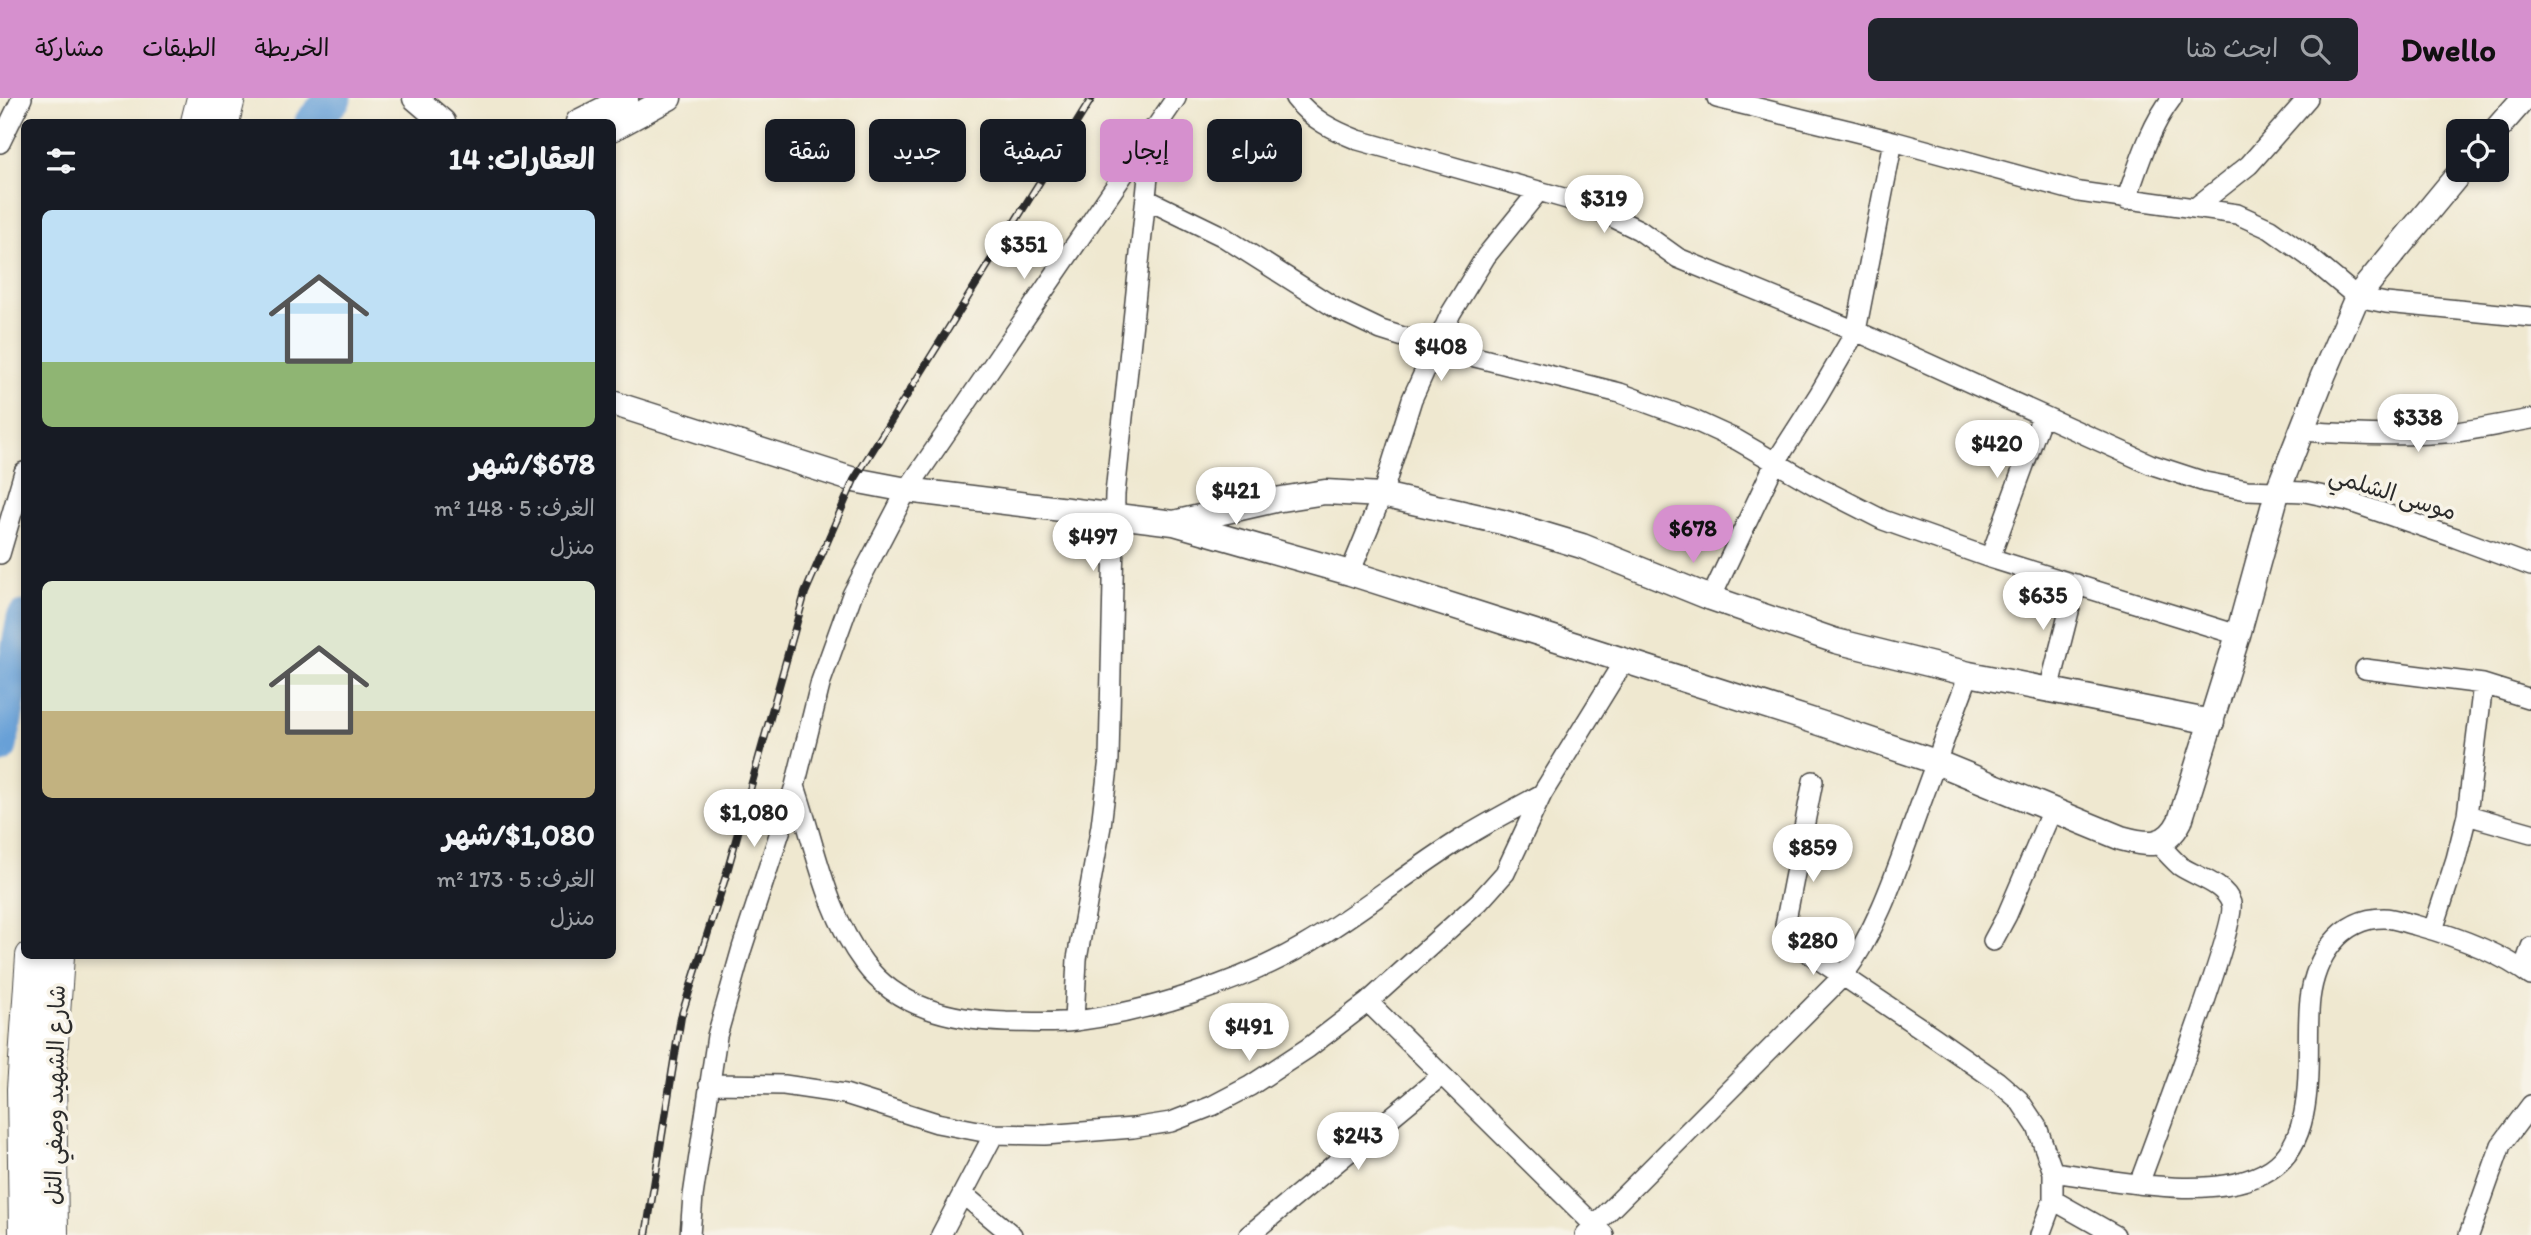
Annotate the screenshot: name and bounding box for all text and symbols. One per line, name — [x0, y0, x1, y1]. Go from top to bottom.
search box — [1868, 18, 2358, 81]
icon: search — [2296, 30, 2334, 68]
text: Dwello — [2400, 30, 2496, 69]
text: ابحث هنا — [2186, 32, 2278, 64]
text: مشاركة — [35, 33, 104, 62]
text: الطبقات — [142, 33, 217, 62]
text: الخريطة — [255, 33, 329, 62]
chip: شقة — [765, 119, 855, 182]
chip: جديد — [869, 119, 966, 182]
chip: تصفية — [980, 119, 1086, 182]
chip: إيجار — [1100, 119, 1193, 182]
chip: شراء — [1207, 119, 1302, 182]
map controls — [2446, 119, 2509, 182]
button: locate — [2446, 119, 2509, 182]
text: العقارات: 14 — [448, 140, 595, 177]
icon: filters — [42, 142, 80, 180]
pin: $319 — [1563, 176, 1645, 235]
text: $319 — [1581, 184, 1627, 212]
pin: $351 — [983, 222, 1065, 281]
text: $351 — [1001, 230, 1047, 258]
icon: home — [256, 256, 382, 382]
pin: $408 — [1400, 324, 1482, 383]
text: $408 — [1415, 332, 1467, 360]
pin: $338 — [2377, 394, 2459, 454]
text: $338 — [2393, 403, 2443, 431]
pin: $420 — [1956, 420, 2038, 480]
text: $420 — [1971, 429, 2023, 457]
text: $678/شهر — [470, 445, 595, 482]
street label: موسى الشلمي — [2324, 460, 2460, 532]
pin: $421 — [1195, 468, 1277, 527]
text: $421 — [1212, 476, 1260, 504]
text: الغرف: 5 · 148 m² — [434, 494, 595, 522]
pin: $678 — [1652, 505, 1734, 565]
pin: $497 — [1052, 514, 1134, 573]
text: $678 — [1669, 514, 1717, 542]
text: $497 — [1069, 522, 1117, 550]
text: منزل — [550, 532, 595, 560]
pin: $635 — [2002, 573, 2084, 632]
text: $635 — [2019, 581, 2067, 609]
icon: home — [256, 627, 382, 753]
pin: $1,080 — [697, 790, 811, 849]
text: $1,080 — [720, 798, 788, 826]
text: $1,080/شهر — [443, 816, 595, 853]
pin: $859 — [1772, 824, 1854, 884]
text: $859 — [1789, 833, 1837, 861]
text: الغرف: 5 · 173 m² — [437, 865, 595, 893]
text: منزل — [550, 903, 595, 931]
pin: $280 — [1772, 918, 1854, 977]
text: $280 — [1788, 926, 1838, 954]
street label: شارع الشهيد وصفي التل — [39, 985, 78, 1205]
pin: $491 — [1208, 1004, 1290, 1063]
text: $491 — [1225, 1012, 1273, 1040]
pin: $243 — [1317, 1112, 1399, 1172]
text: $243 — [1333, 1121, 1383, 1149]

